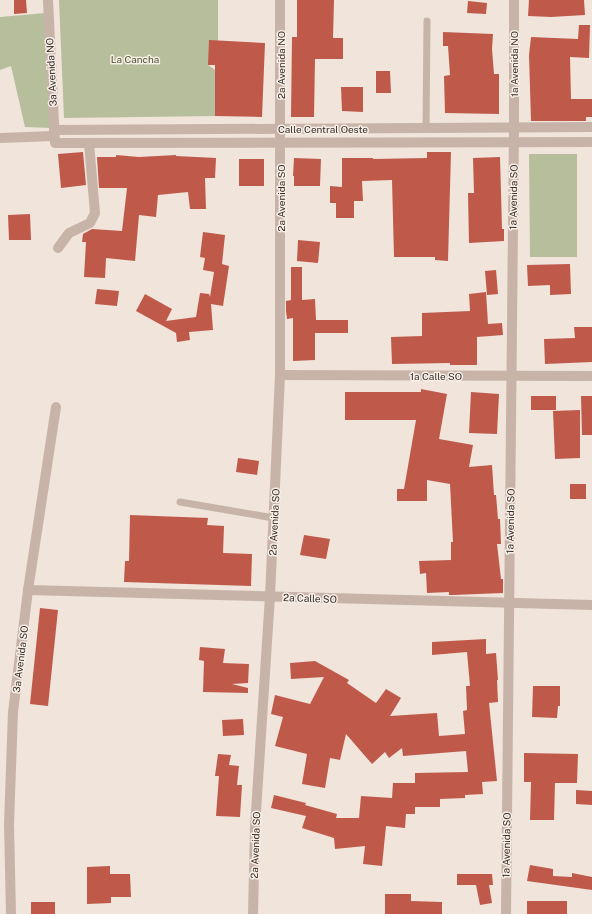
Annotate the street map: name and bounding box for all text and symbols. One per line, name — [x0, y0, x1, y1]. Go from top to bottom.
street label: 2a Avenida NO — [275, 31, 287, 99]
street label: 1a Avenida NO — [508, 31, 520, 97]
street label: 3a Avenida NO — [43, 38, 59, 106]
park label: La Cancha — [111, 53, 159, 65]
street label: Calle Central Oeste — [278, 123, 368, 135]
street label: 2a Avenida SO — [275, 164, 287, 232]
street label: 1a Avenida SO — [506, 164, 520, 230]
street label: 1a Calle SO — [410, 370, 462, 382]
street label: 2a Avenida SO — [266, 488, 282, 556]
street label: 1a Avenida SO — [503, 488, 517, 554]
street label: 2a Calle SO — [283, 591, 337, 605]
street label: 3a Avenida SO — [10, 625, 30, 693]
street label: 2a Avenida SO — [248, 811, 262, 879]
street label: 1a Avenida SO — [499, 812, 513, 878]

